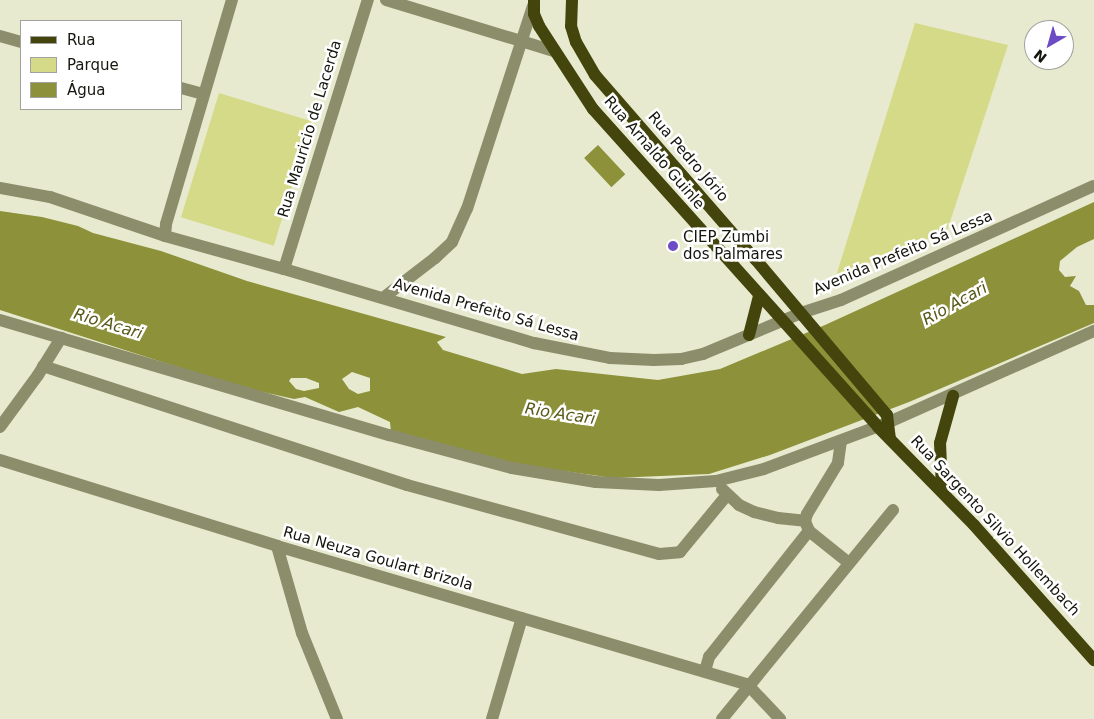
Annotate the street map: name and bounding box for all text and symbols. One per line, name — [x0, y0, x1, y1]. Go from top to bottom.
legend — [20, 20, 182, 110]
north arrow — [1024, 20, 1074, 70]
text: Rua — [67, 31, 95, 49]
street label: Rua Mauricio de Lacerda — [274, 38, 346, 220]
text: N — [1031, 46, 1050, 66]
text: Parque — [67, 56, 119, 74]
text: Água — [67, 81, 105, 99]
street label: Rua Arnaldo Guinle — [600, 93, 708, 213]
street label: Rua Pedro Jório — [644, 108, 732, 206]
street label: Avenida Prefeito Sá Lessa — [811, 207, 995, 299]
place label: CIEP Zumbi dos Palmares — [683, 228, 783, 263]
marker: CIEP Zumbi dos Palmares — [667, 240, 679, 252]
street label: Avenida Prefeito Sá Lessa — [391, 275, 581, 345]
water label: Rio Acari — [919, 278, 991, 330]
water label: Rio Acari — [71, 304, 145, 344]
water label: Rio Acari — [523, 399, 597, 429]
street label: Rua Sargento Silvio Hollembach — [907, 432, 1083, 620]
street label: Rua Neuza Goulart Brizola — [281, 523, 475, 595]

